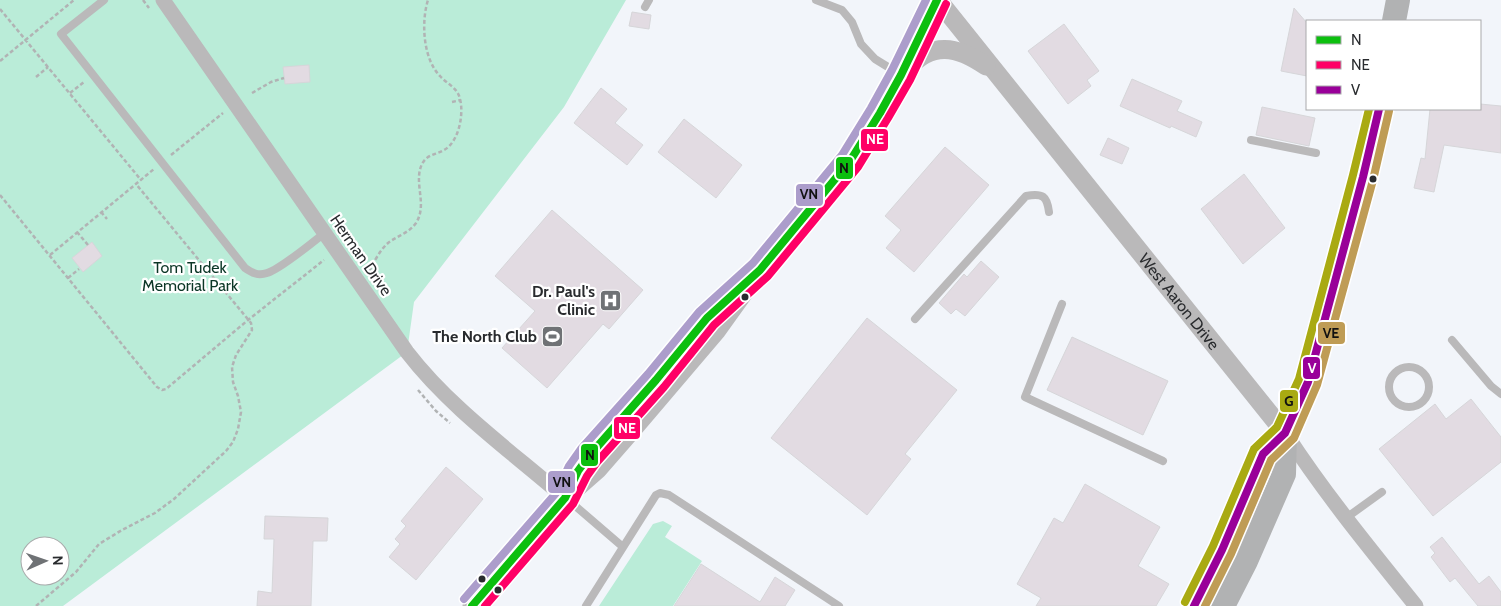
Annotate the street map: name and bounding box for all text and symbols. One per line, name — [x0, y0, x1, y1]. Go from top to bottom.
legend — [1306, 20, 1481, 110]
text: N — [1351, 31, 1362, 49]
text: NE — [1351, 56, 1370, 74]
text: V — [1351, 81, 1361, 99]
line badge: NE — [860, 128, 889, 152]
text: NE — [866, 130, 884, 148]
line badge: N — [835, 156, 854, 180]
text: N — [839, 159, 849, 177]
unlabelled marker — [1368, 174, 1378, 184]
line badge: VN — [795, 183, 824, 207]
text: VN — [800, 185, 818, 203]
street label: Herman Drive — [326, 211, 396, 299]
street label: West Aaron Drive — [1135, 249, 1224, 353]
park label: Tom Tudek Memorial Park — [142, 258, 239, 295]
place label: Dr. Paul's Clinic — [532, 282, 595, 319]
hospital icon: Dr. Paul's Clinic — [599, 288, 623, 312]
unlabelled marker — [740, 292, 750, 302]
line badge: VE — [1317, 321, 1346, 345]
sports icon: The North Club — [541, 324, 565, 348]
text: VE — [1323, 324, 1339, 342]
place label: The North Club — [432, 327, 537, 346]
line badge: V — [1302, 356, 1321, 380]
text: V — [1308, 359, 1317, 377]
line badge: G — [1279, 389, 1299, 413]
text: G — [1284, 392, 1294, 410]
line badge: NE — [613, 416, 641, 440]
text: NE — [618, 419, 636, 437]
line badge: N — [580, 443, 599, 467]
text: N — [585, 446, 595, 464]
line badge: VN — [547, 470, 576, 494]
text: VN — [553, 473, 571, 491]
north arrow — [20, 536, 70, 586]
text: N — [49, 555, 67, 566]
unlabelled marker — [477, 574, 487, 584]
unlabelled marker — [493, 585, 503, 595]

